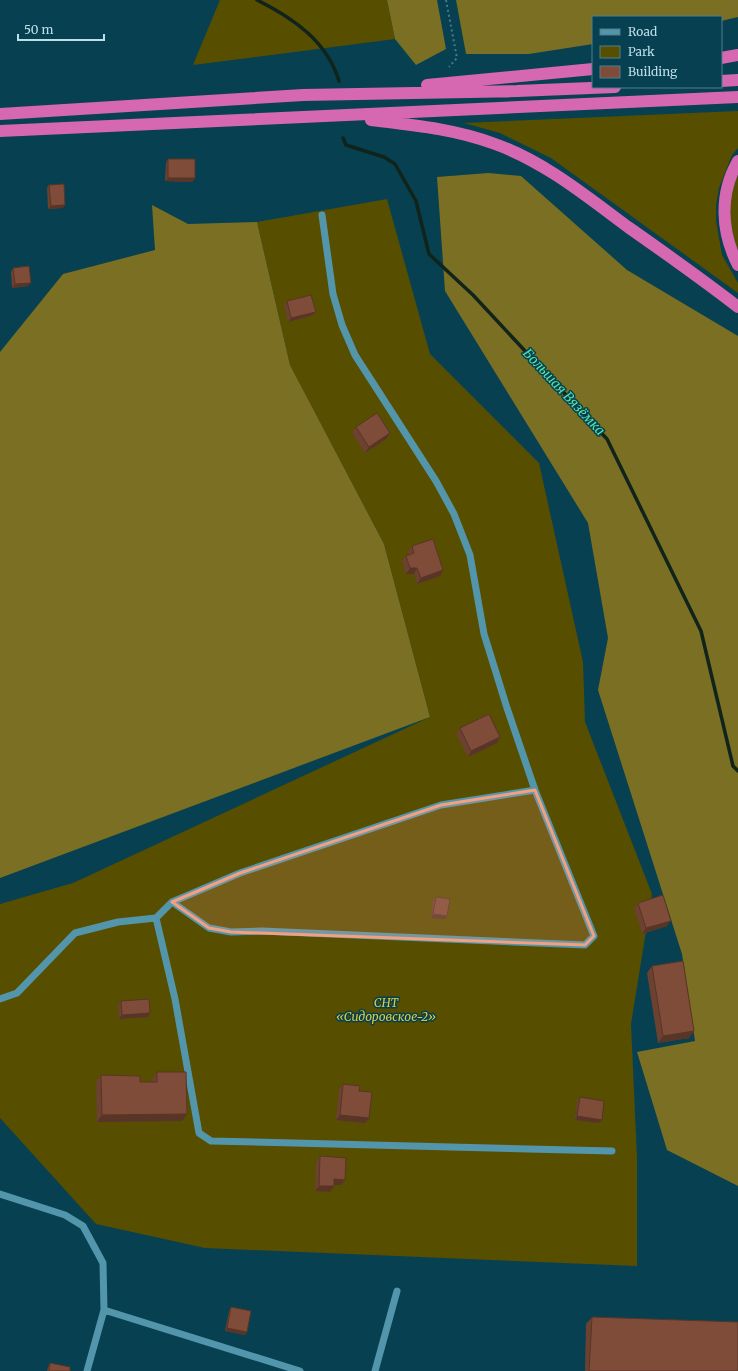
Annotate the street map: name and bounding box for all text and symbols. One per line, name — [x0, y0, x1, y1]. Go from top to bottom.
scale bar — [18, 16, 104, 42]
legend — [592, 16, 722, 88]
text: 50 m — [24, 22, 53, 37]
text: Road — [628, 24, 657, 39]
text: Park — [628, 44, 655, 59]
text: Building — [628, 64, 678, 79]
water label: Большая Вязёмка — [519, 345, 609, 439]
park label: СНТ «Сидоровское-2» — [336, 995, 436, 1024]

